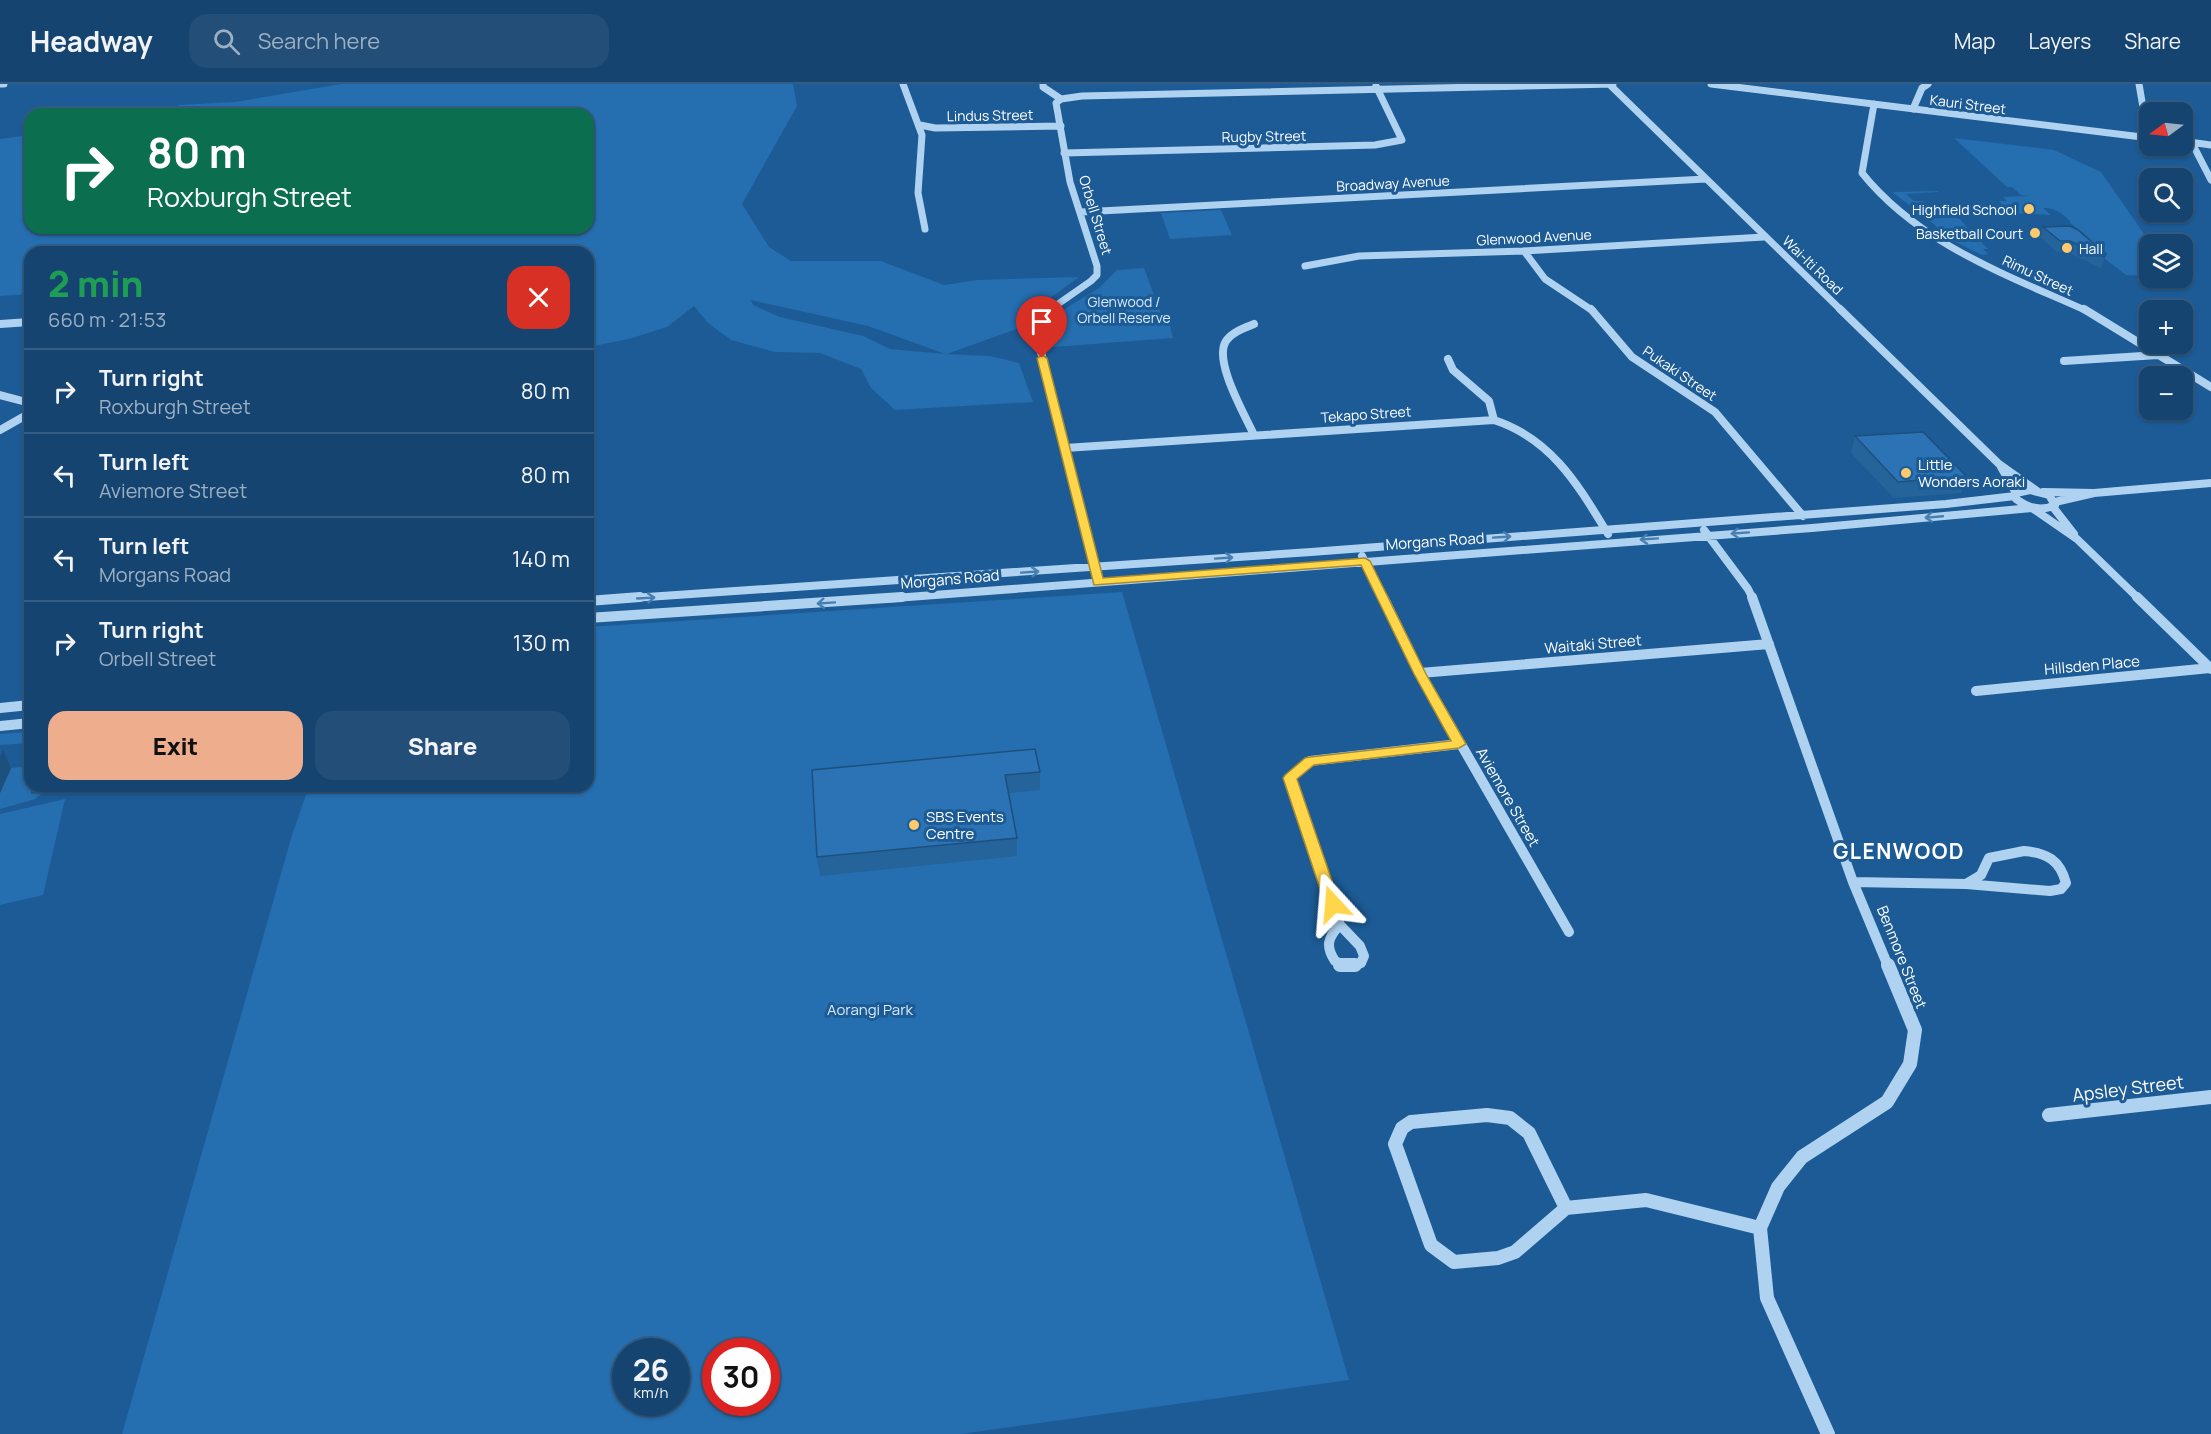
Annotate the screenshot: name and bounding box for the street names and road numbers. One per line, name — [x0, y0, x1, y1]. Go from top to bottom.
street label: Kauri Street — [1929, 90, 2008, 118]
street label: Lindus Street — [947, 105, 1034, 125]
street label: Rugby Street — [1222, 126, 1307, 146]
street label: Broadway Avenue — [1336, 171, 1450, 195]
street label: Orbell Street — [1075, 173, 1117, 257]
street label: Glenwood Avenue — [1476, 224, 1592, 250]
street label: Wai-Iti Road — [1779, 231, 1847, 299]
street label: Rimu Street — [1999, 250, 2077, 300]
street label: Pukaki Street — [1639, 341, 1721, 405]
street label: Tekapo Street — [1320, 401, 1412, 427]
street label: Morgans Road — [1385, 527, 1485, 555]
street label: Morgans Road — [900, 564, 1000, 594]
street label: Waitaki Street — [1544, 629, 1642, 659]
street label: Hillsden Place — [2043, 650, 2141, 680]
street label: Aviemore Street — [1471, 744, 1545, 850]
street label: Benmore Street — [1872, 902, 1932, 1012]
street label: Apsley Street — [2071, 1069, 2185, 1107]

